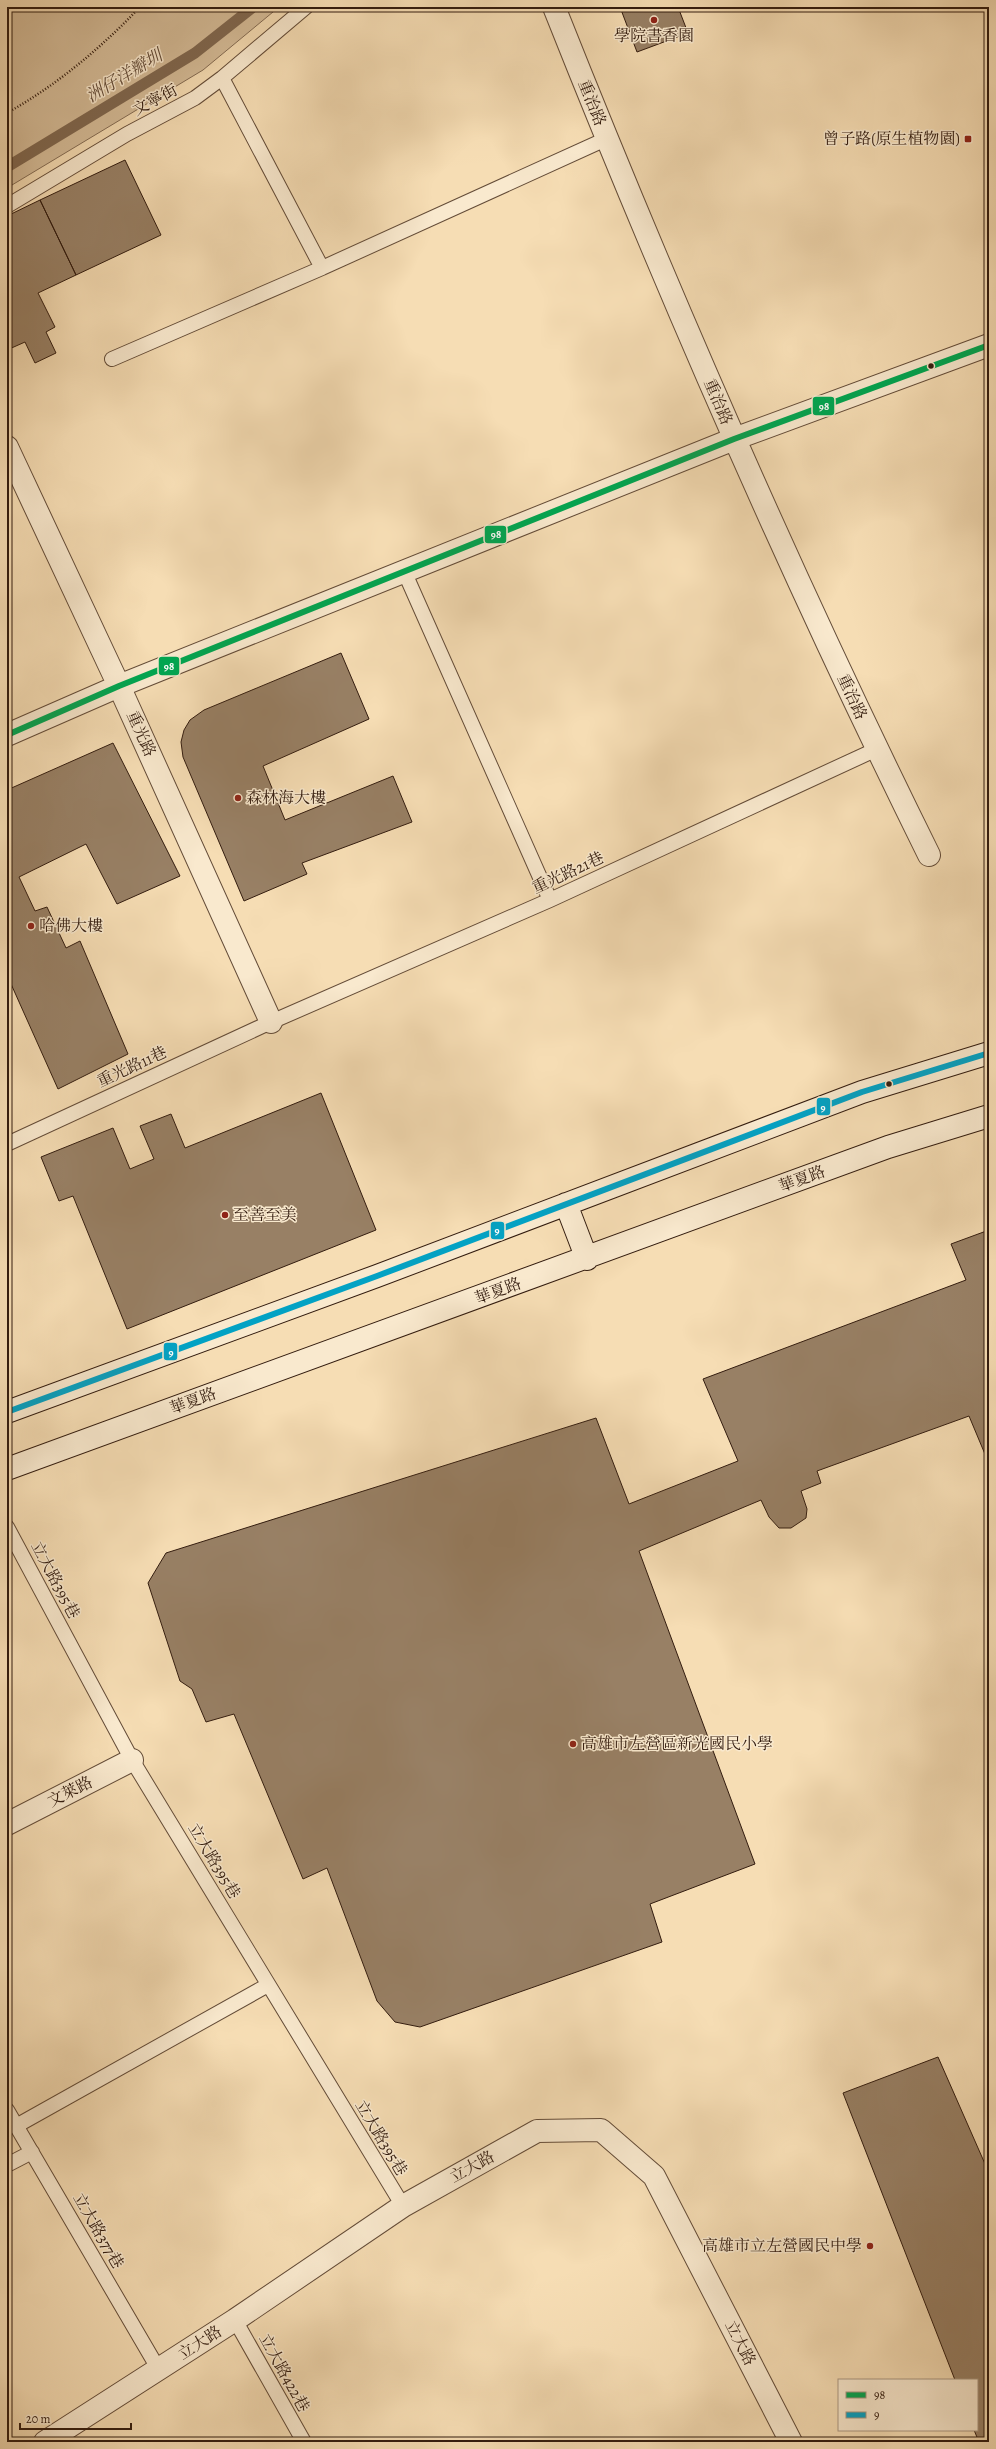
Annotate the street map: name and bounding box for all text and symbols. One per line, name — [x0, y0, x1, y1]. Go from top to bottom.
marker: 學院書香園 — [649, 15, 659, 25]
place label: 學院書香園 — [614, 25, 694, 47]
water label: 洲仔洋瓣圳 — [82, 43, 169, 108]
street label: 重治路 — [573, 77, 611, 129]
street label: 文寧街 — [129, 79, 181, 121]
place label: 曾子路(原生植物園) — [823, 128, 960, 150]
marker: 曾子路(原生植物園) — [963, 134, 973, 144]
unlabelled marker — [926, 361, 936, 371]
street label: 重治路 — [698, 376, 738, 428]
line badge: 98 — [812, 396, 835, 416]
text: 98 — [819, 399, 829, 414]
line badge: 98 — [484, 525, 507, 544]
text: 98 — [491, 527, 501, 542]
line badge: 98 — [158, 656, 180, 676]
text: 98 — [164, 659, 174, 674]
street label: 重治路 — [832, 671, 872, 723]
street label: 重光路 — [121, 708, 161, 760]
place label: 森林海大樓 — [246, 787, 326, 809]
marker: 森林海大樓 — [233, 793, 243, 803]
street label: 重光路21巷 — [528, 847, 608, 899]
place label: 哈佛大樓 — [39, 915, 103, 937]
marker: 哈佛大樓 — [26, 921, 36, 931]
street label: 重光路11巷 — [93, 1041, 171, 1093]
unlabelled marker — [884, 1079, 894, 1089]
line badge: 9 — [816, 1097, 831, 1116]
text: 9 — [820, 1100, 826, 1115]
street label: 華夏路 — [776, 1160, 828, 1198]
place label: 至善至美 — [233, 1204, 297, 1226]
marker: 至善至美 — [220, 1210, 230, 1220]
line badge: 9 — [490, 1221, 505, 1240]
text: 9 — [494, 1223, 500, 1238]
street label: 華夏路 — [472, 1272, 524, 1310]
line badge: 9 — [163, 1342, 178, 1361]
text: 9 — [168, 1345, 174, 1360]
street label: 華夏路 — [167, 1382, 219, 1420]
street label: 立大路395巷 — [25, 1537, 85, 1623]
place label: 高雄市左營區新光國民小學 — [581, 1733, 773, 1755]
marker: 高雄市左營區新光國民小學 — [568, 1739, 578, 1749]
street label: 文萊路 — [44, 1771, 96, 1813]
street label: 立大路395巷 — [183, 1819, 245, 1903]
street label: 立大路395巷 — [350, 2096, 412, 2180]
street label: 立大路 — [446, 2146, 498, 2188]
street label: 立大路377巷 — [67, 2189, 129, 2273]
place label: 高雄市立左營國民中學 — [702, 2235, 862, 2257]
marker: 高雄市立左營國民中學 — [865, 2241, 875, 2251]
street label: 立大路 — [719, 2317, 761, 2369]
street label: 立大路 — [174, 2321, 226, 2365]
street label: 立大路422巷 — [253, 2330, 315, 2416]
legend — [838, 2379, 978, 2431]
text: 98 — [874, 2387, 885, 2403]
scale bar — [20, 2405, 131, 2431]
text: 9 — [874, 2407, 879, 2423]
text: 20 m — [26, 2411, 50, 2427]

